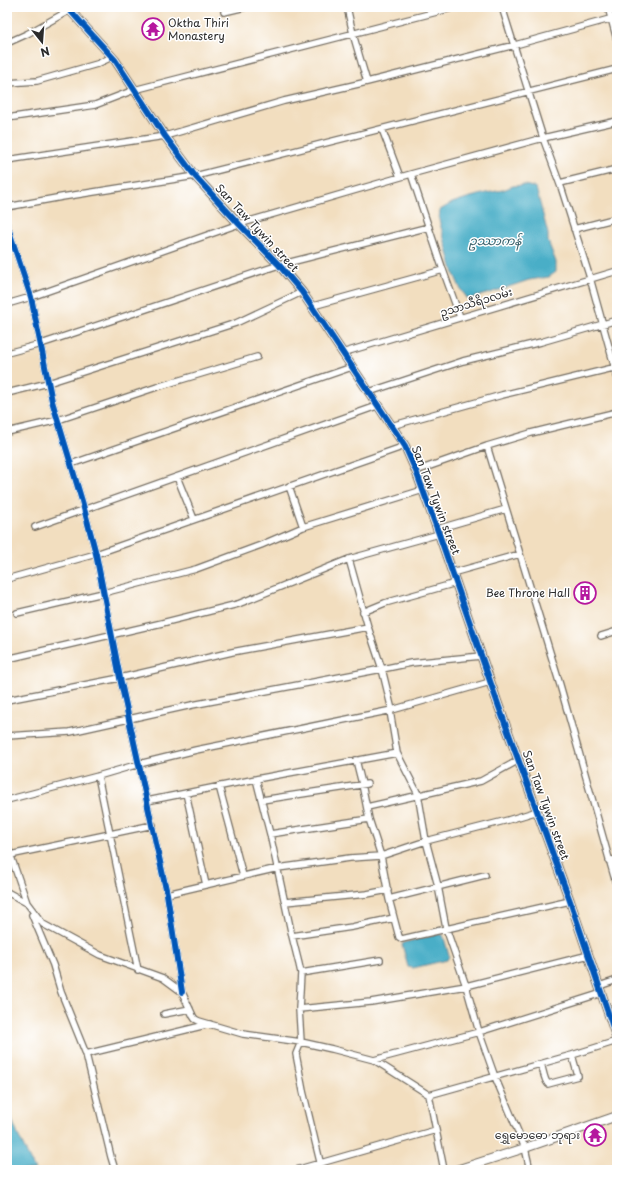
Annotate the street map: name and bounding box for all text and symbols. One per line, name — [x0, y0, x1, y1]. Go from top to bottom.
place label: Oktha Thiri Monastery — [168, 14, 229, 44]
temple icon: Oktha Thiri Monastery — [140, 16, 166, 42]
north arrow — [22, 22, 62, 62]
text: N — [38, 43, 52, 62]
street label: San Taw Tywin street — [212, 180, 303, 276]
water label: ဥဿာကန် — [469, 231, 523, 251]
street label: ဥသာသီရိ၁လမ်း — [437, 282, 515, 322]
street label: San Taw Tywin street — [408, 443, 465, 557]
building icon: Bee Throne Hall — [572, 580, 598, 606]
place label: Bee Throne Hall — [486, 584, 570, 601]
street label: San Taw Tywin street — [519, 748, 574, 863]
temple icon: ရွှေမောဓော ဘုရား — [582, 1122, 608, 1148]
place label: ရွှေမောဓော ဘုရား — [495, 1126, 580, 1144]

